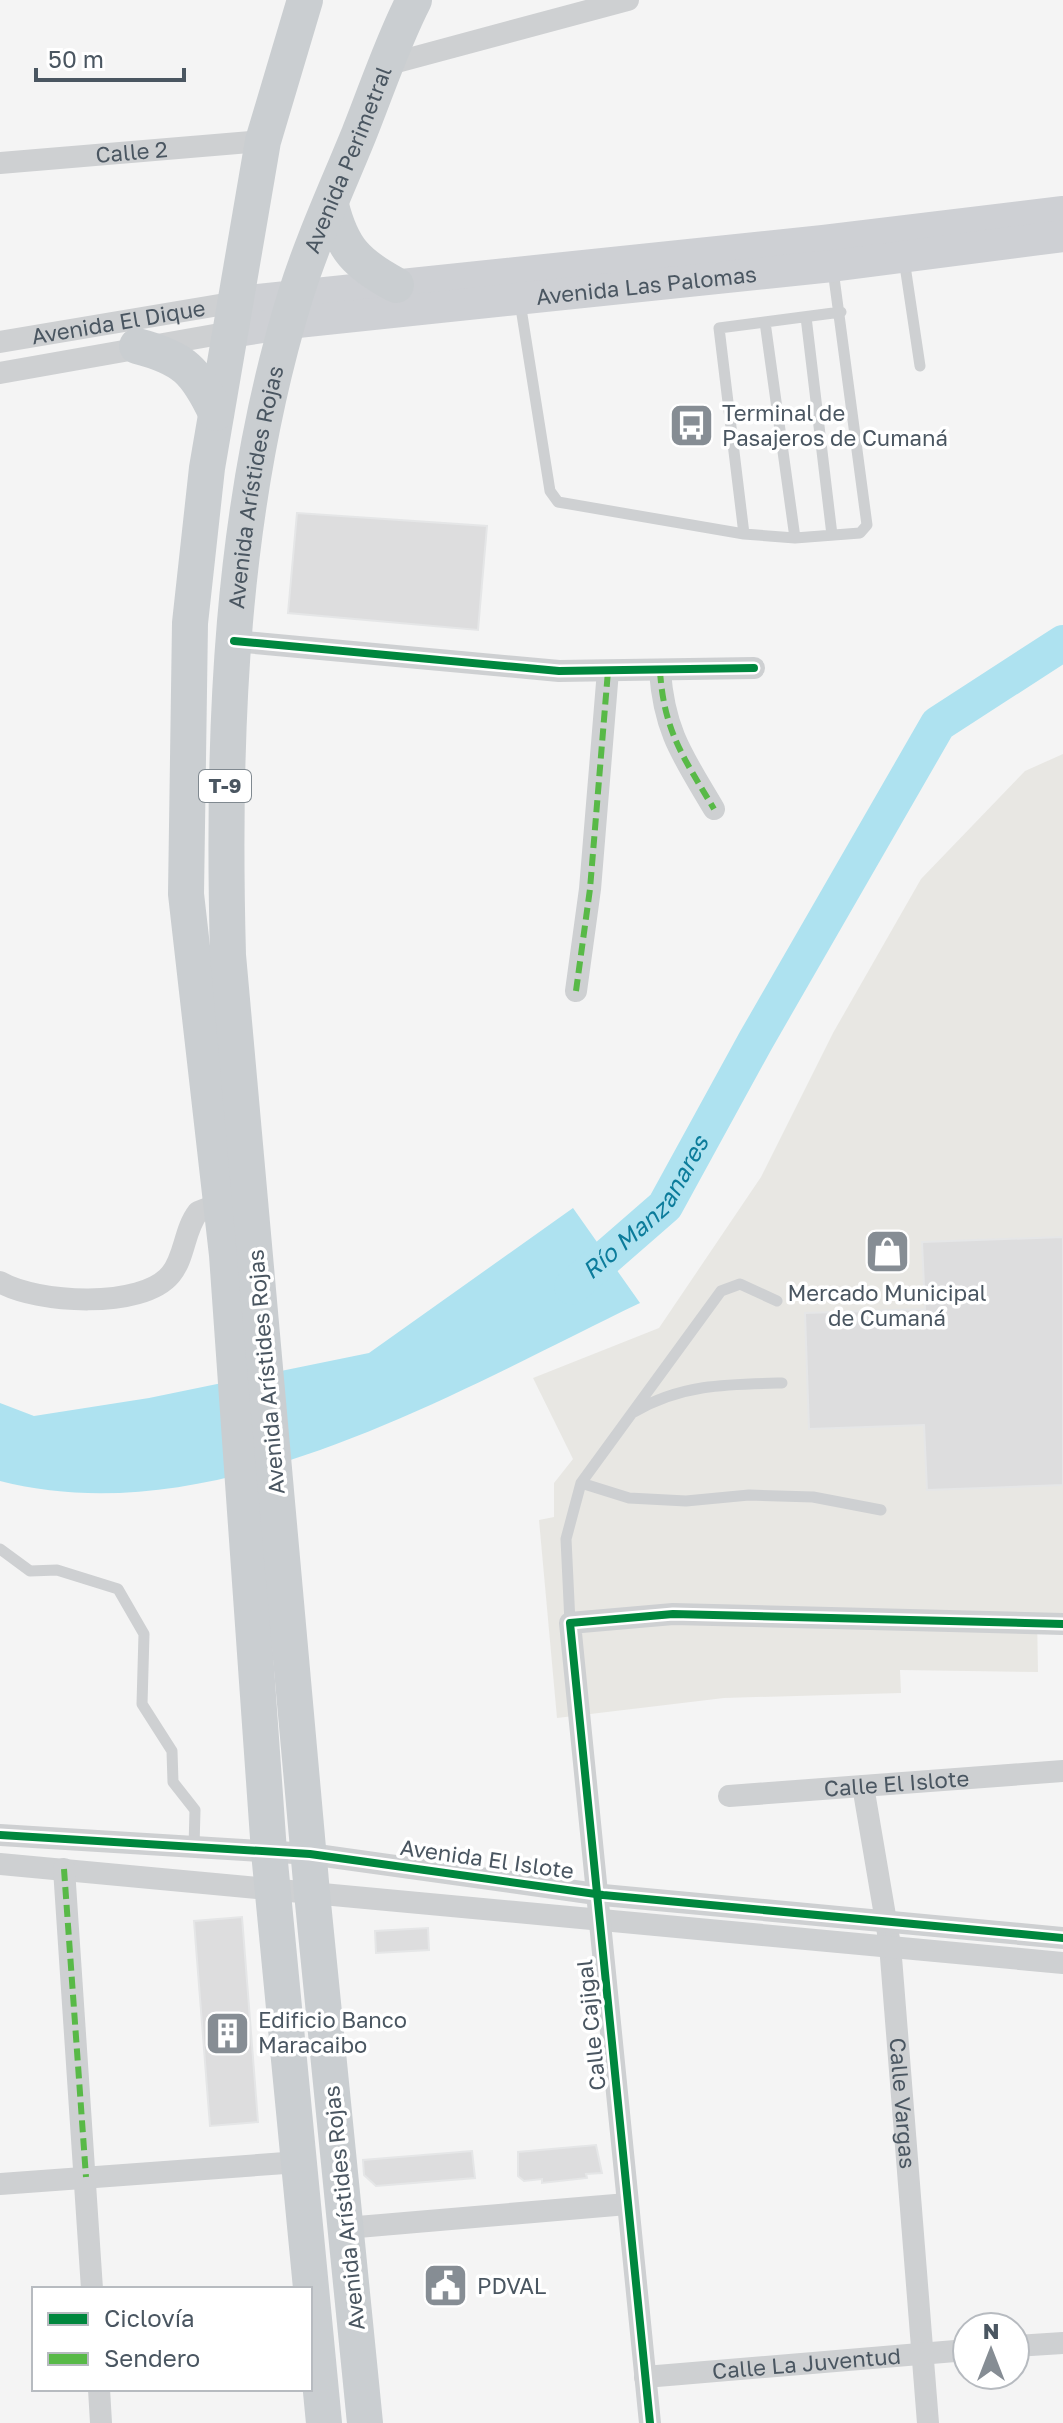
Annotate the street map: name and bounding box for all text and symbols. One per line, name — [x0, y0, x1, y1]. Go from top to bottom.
scale bar — [36, 32, 184, 82]
text: 50 m — [48, 44, 104, 73]
street label: Avenida Perimetral — [297, 62, 397, 257]
street label: Calle 2 — [94, 135, 169, 168]
street label: Avenida Las Palomas — [535, 260, 758, 310]
street label: Avenida El Dique — [29, 294, 207, 349]
street label: Avenida Arístides Rojas — [222, 363, 289, 610]
place label: Terminal de Pasajeros de Cumaná — [722, 399, 948, 451]
bus stop icon: Terminal de Pasajeros de Cumaná — [667, 402, 715, 450]
road number: T-9 — [199, 770, 251, 802]
water label: Río Manzanares — [576, 1129, 714, 1284]
shop icon: Mercado Municipal de Cumaná — [863, 1228, 911, 1276]
street label: Avenida Arístides Rojas — [241, 1248, 290, 1496]
place label: Mercado Municipal de Cumaná — [787, 1279, 987, 1331]
street label: Calle El Islote — [823, 1764, 970, 1802]
street label: Avenida El Islote — [399, 1833, 576, 1884]
street label: Calle Cajigal — [570, 1958, 611, 2092]
place label: Edificio Banco Maracaibo — [258, 2006, 407, 2058]
building icon: Edificio Banco Maracaibo — [203, 2009, 251, 2057]
street label: Calle Vargas — [884, 2037, 922, 2170]
street label: Avenida Arístides Rojas — [317, 2084, 370, 2332]
public building icon: PDVAL — [422, 2262, 470, 2310]
place label: PDVAL — [477, 2272, 547, 2299]
legend — [32, 2287, 312, 2391]
text: Ciclovía — [104, 2303, 195, 2332]
north arrow — [951, 2311, 1031, 2391]
text: N — [983, 2317, 999, 2344]
street label: Calle La Juventud — [711, 2342, 902, 2384]
text: Sendero — [104, 2343, 200, 2372]

